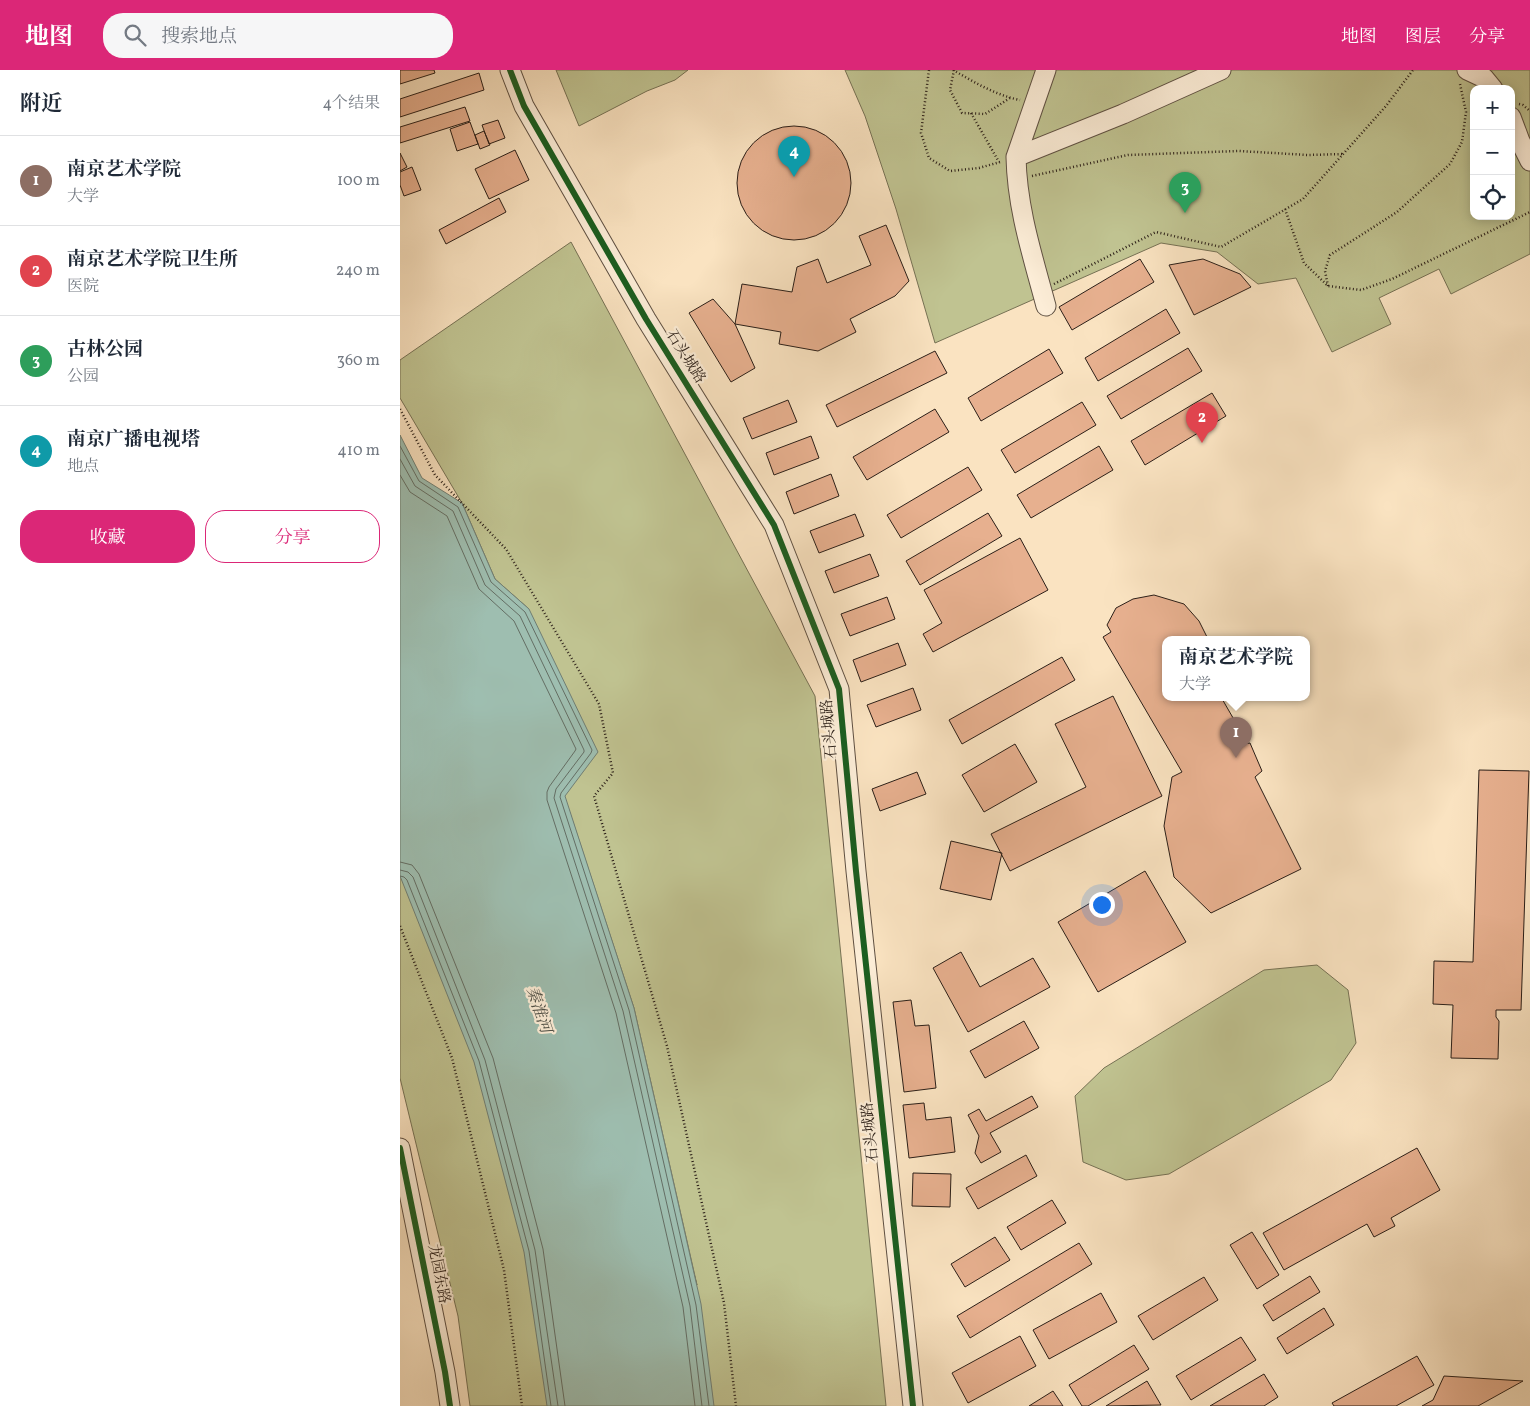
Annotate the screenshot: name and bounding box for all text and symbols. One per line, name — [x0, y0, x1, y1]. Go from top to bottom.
search box — [103, 13, 453, 58]
text: 地图 — [25, 21, 73, 55]
icon: search — [121, 21, 149, 49]
text: 搜索地点 — [161, 24, 237, 50]
text: 地图 — [1341, 25, 1377, 50]
text: 图层 — [1405, 25, 1441, 50]
text: 分享 — [1469, 25, 1505, 50]
map controls — [1470, 85, 1515, 220]
button: + — [1470, 85, 1515, 130]
text: 附近 — [20, 90, 62, 119]
text: 4个结果 — [322, 93, 380, 115]
button: − — [1470, 130, 1515, 175]
pin: 4 — [778, 136, 810, 177]
text: 南京艺术学院 — [67, 157, 181, 183]
text: 1 — [33, 170, 39, 192]
text: 100 m — [337, 170, 380, 192]
pin: 3 — [1169, 172, 1201, 213]
button: locate — [1470, 175, 1515, 220]
text: 大学 — [67, 186, 99, 208]
text: 南京艺术学院卫生所 — [67, 247, 238, 273]
text: 2 — [32, 260, 40, 282]
text: 240 m — [336, 260, 380, 282]
text: 医院 — [67, 276, 99, 298]
street label: 石头城路 — [660, 326, 710, 388]
text: 古林公园 — [67, 337, 143, 363]
text: 3 — [32, 350, 40, 372]
text: 360 m — [337, 350, 380, 372]
text: 公园 — [67, 366, 99, 388]
pin: 2 — [1186, 402, 1218, 443]
text: 南京广播电视塔 — [67, 427, 200, 453]
text: 4 — [31, 440, 41, 462]
text: 410 m — [337, 440, 380, 462]
text: 地点 — [67, 456, 99, 478]
button: 收藏 — [20, 510, 195, 563]
button: 分享 — [205, 510, 380, 563]
popup — [1162, 636, 1310, 701]
text: 南京艺术学院 — [1179, 645, 1293, 671]
text: 大学 — [1179, 674, 1211, 696]
street label: 石头城路 — [817, 698, 843, 760]
pin: 1 — [1220, 717, 1252, 758]
your location — [1089, 892, 1115, 918]
water label: 秦淮河 — [520, 984, 557, 1039]
street label: 石头城路 — [857, 1101, 885, 1163]
street label: 龙园东路 — [422, 1243, 454, 1305]

